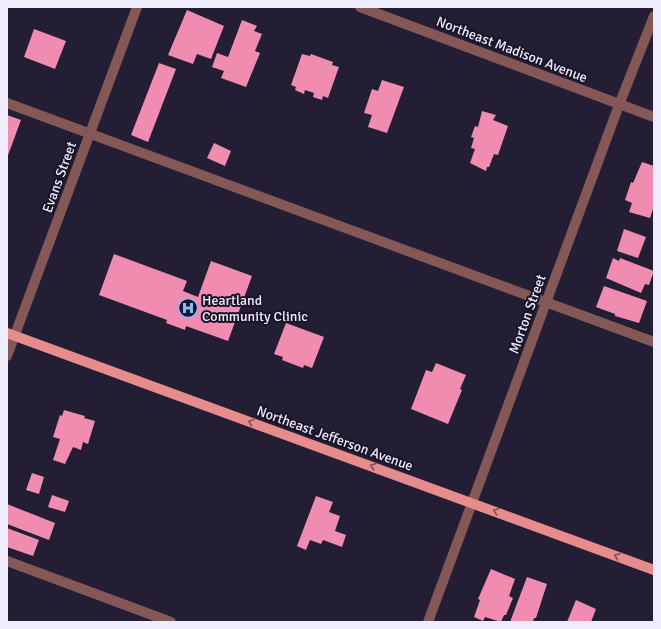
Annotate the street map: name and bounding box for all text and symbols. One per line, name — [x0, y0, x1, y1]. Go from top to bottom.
street label: Northeast Madison Avenue — [434, 13, 590, 86]
street label: Evans Street — [39, 139, 80, 215]
street label: Morton Street — [505, 272, 550, 356]
place label: Heartland Community Clinic — [202, 292, 308, 325]
hospital icon: Heartland Community Clinic — [177, 297, 199, 319]
street label: Northeast Jefferson Avenue — [254, 402, 415, 475]
one-way arrow — [248, 418, 255, 426]
one-way arrow — [370, 463, 377, 471]
one-way arrow — [492, 507, 499, 516]
one-way arrow — [614, 553, 621, 561]

